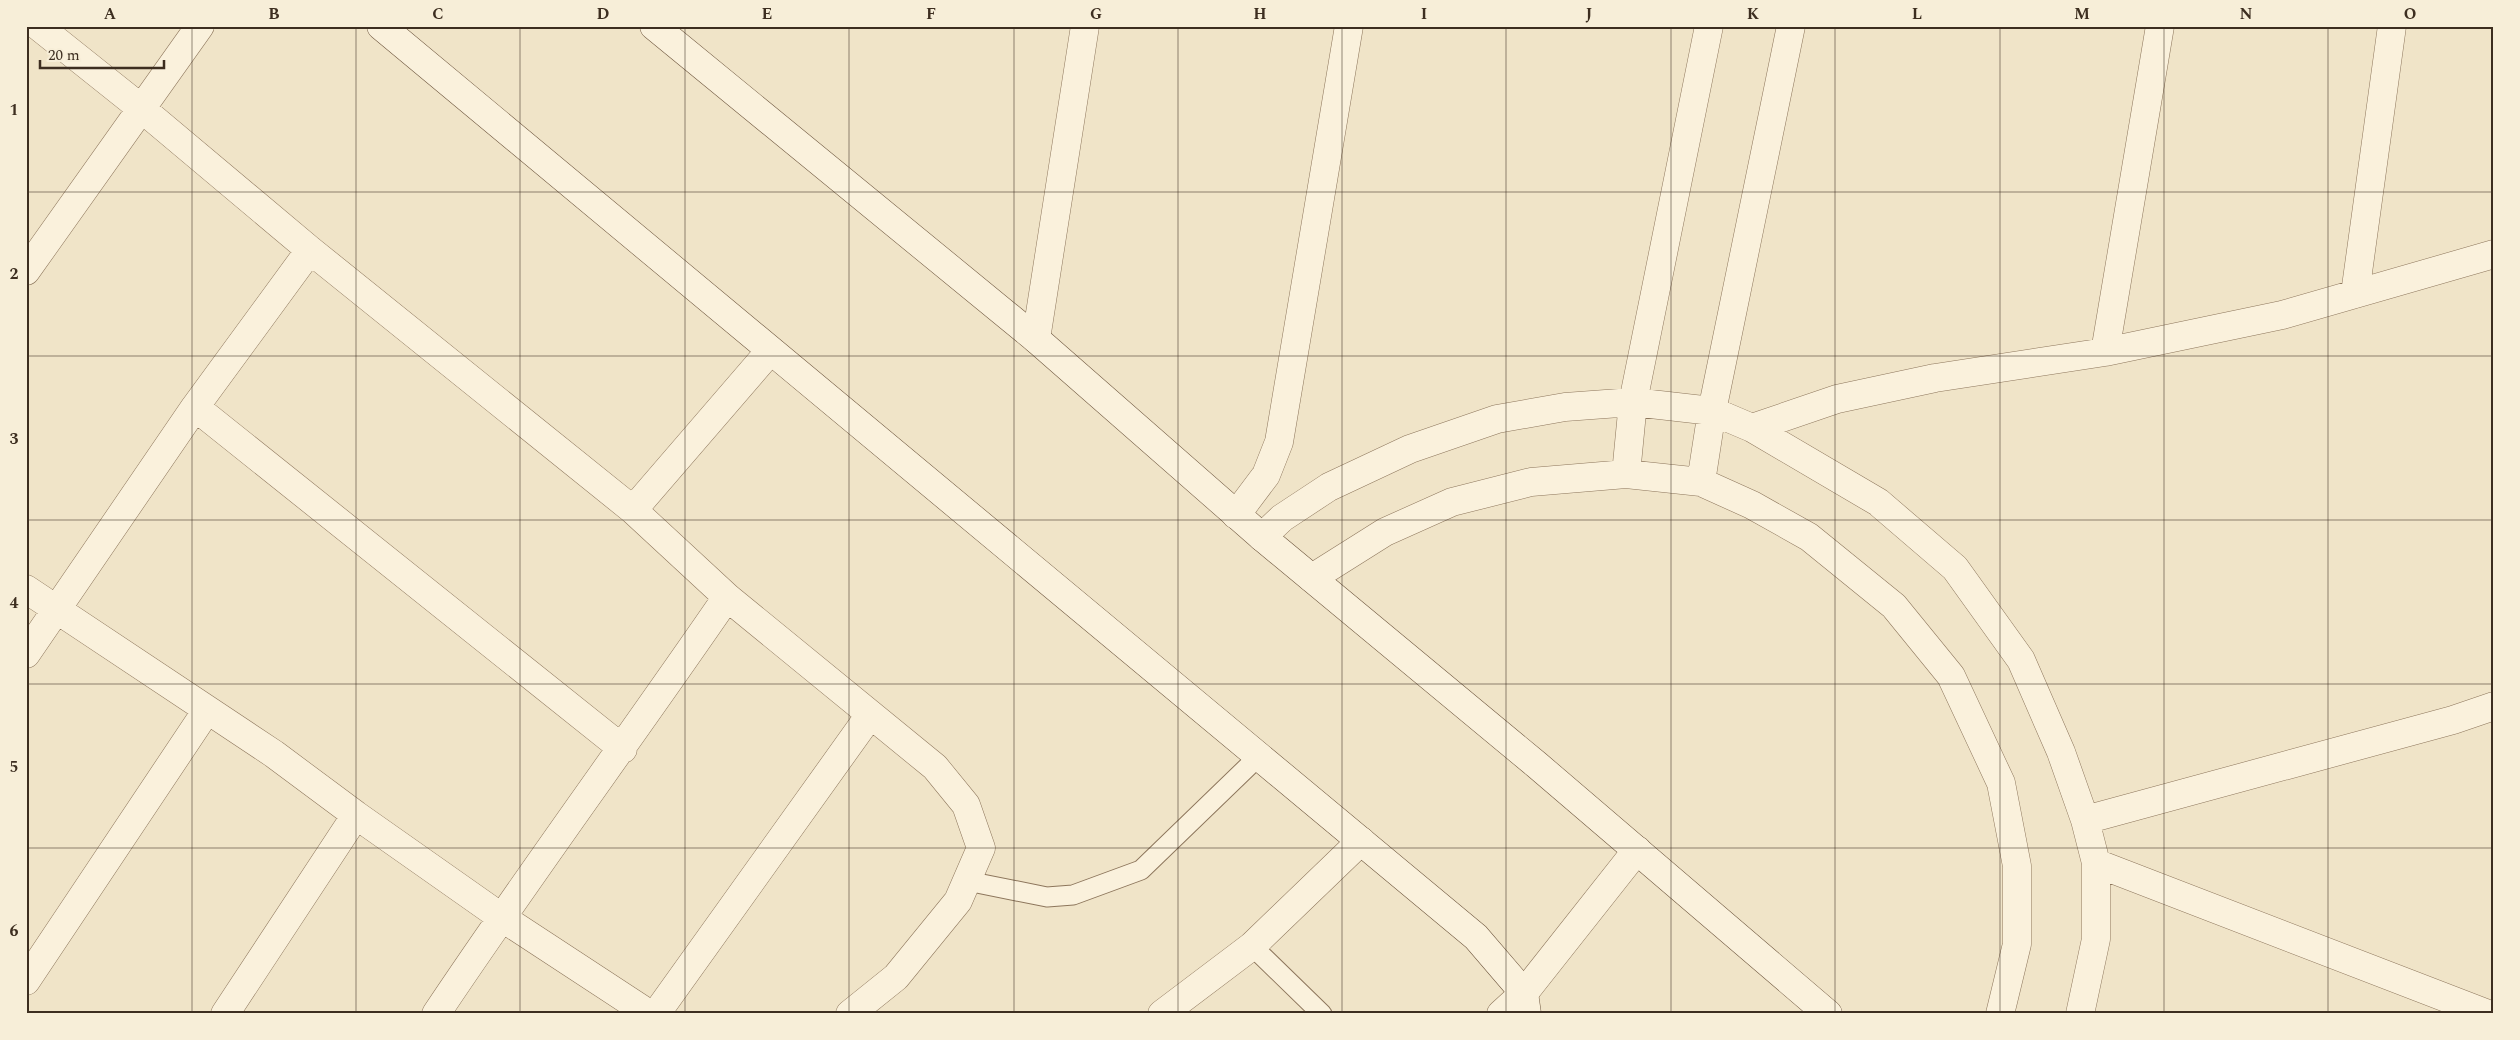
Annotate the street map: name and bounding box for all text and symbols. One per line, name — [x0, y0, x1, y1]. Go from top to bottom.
text: A — [104, 2, 117, 26]
text: B — [268, 2, 280, 26]
text: C — [432, 2, 444, 26]
text: D — [597, 2, 610, 26]
text: E — [762, 2, 772, 26]
text: F — [926, 2, 936, 26]
text: G — [1090, 2, 1102, 26]
text: H — [1253, 2, 1267, 26]
text: I — [1421, 2, 1427, 26]
text: J — [1586, 2, 1593, 26]
text: K — [1747, 2, 1760, 26]
text: L — [1912, 2, 1922, 26]
text: M — [2074, 2, 2090, 26]
text: N — [2239, 2, 2253, 26]
text: O — [2404, 2, 2416, 26]
scale bar — [40, 38, 164, 70]
text: 20 m — [48, 44, 80, 67]
text: 1 — [10, 98, 18, 122]
text: 2 — [10, 262, 19, 286]
text: 3 — [10, 427, 19, 451]
text: 4 — [10, 591, 19, 615]
text: 5 — [10, 755, 18, 779]
text: 6 — [10, 919, 19, 943]

